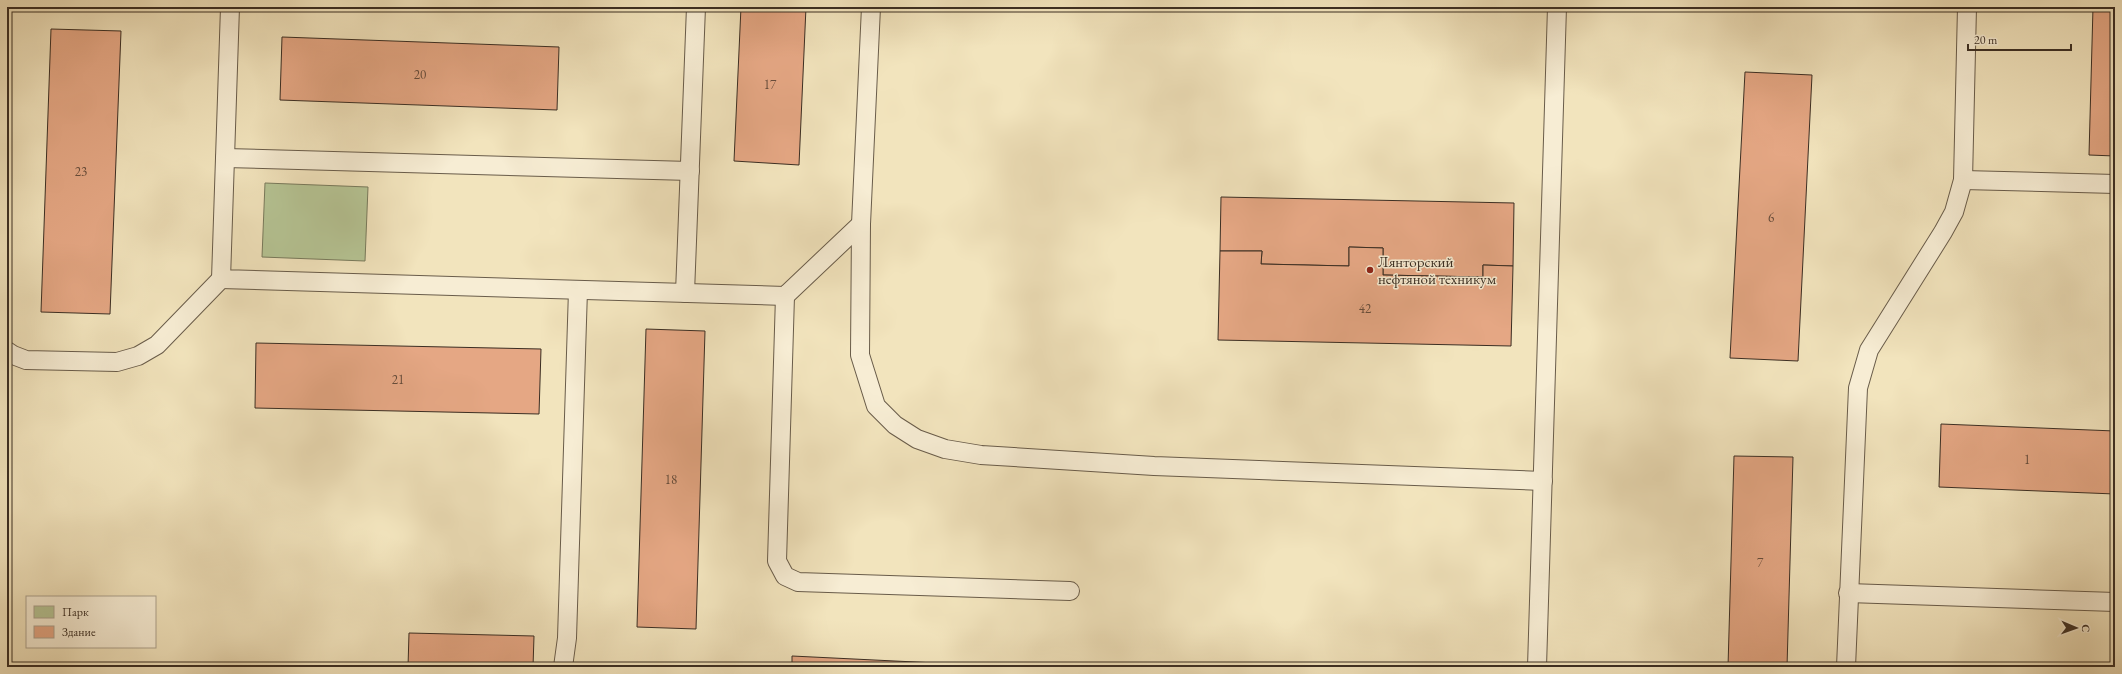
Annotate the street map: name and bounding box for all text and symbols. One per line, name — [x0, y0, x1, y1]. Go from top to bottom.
scale bar — [1968, 26, 2071, 52]
text: 20 m — [1974, 32, 1998, 48]
house number: 20 — [414, 66, 426, 83]
house number: 17 — [764, 76, 777, 93]
house number: 23 — [75, 163, 87, 180]
house number: 6 — [1768, 209, 1774, 226]
place label: Лянторский нефтяной техникум — [1378, 252, 1497, 288]
marker: Лянторский нефтяной техникум — [1365, 265, 1375, 275]
house number: 42 — [1359, 300, 1372, 317]
house number: 21 — [392, 371, 404, 388]
house number: 1 — [2024, 451, 2030, 468]
house number: 18 — [665, 471, 677, 488]
house number: 7 — [1757, 554, 1764, 571]
legend — [26, 596, 156, 648]
text: Парк — [62, 604, 89, 620]
north arrow — [2056, 608, 2096, 648]
text: Здание — [62, 624, 96, 640]
text: С — [2079, 624, 2093, 633]

